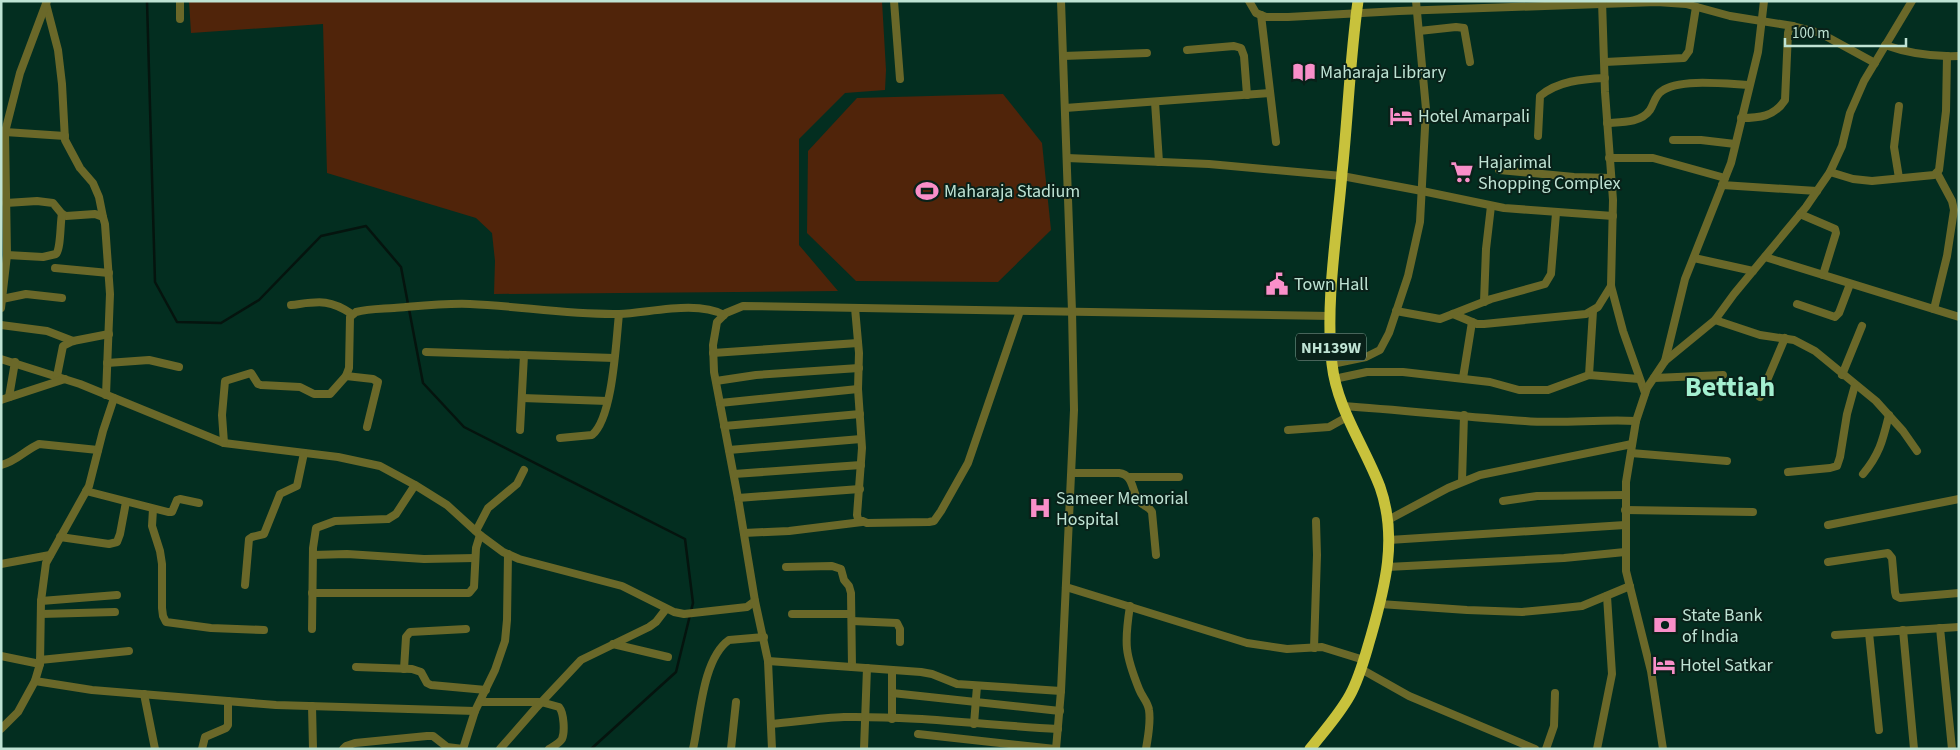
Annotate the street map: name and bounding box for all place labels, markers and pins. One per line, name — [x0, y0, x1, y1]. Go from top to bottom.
library icon: Maharaja Library — [1291, 59, 1317, 85]
place label: Maharaja Library — [1320, 60, 1447, 85]
hotel icon: Hotel Amarpali — [1388, 103, 1414, 129]
place label: Hotel Amarpali — [1418, 104, 1530, 129]
place label: Hajarimal Shopping Complex — [1478, 150, 1620, 196]
supermarket icon: Hajarimal Shopping Complex — [1449, 159, 1475, 185]
sports icon: Maharaja Stadium — [914, 178, 940, 204]
place label: Maharaja Stadium — [944, 179, 1080, 204]
public building icon: Town Hall — [1264, 271, 1290, 297]
place label: Town Hall — [1294, 272, 1369, 297]
place label: Sameer Memorial Hospital — [1056, 486, 1188, 532]
hospital icon: Sameer Memorial Hospital — [1027, 495, 1053, 521]
place label: State Bank of India — [1682, 603, 1763, 649]
bank icon: State Bank of India — [1652, 612, 1678, 638]
hotel icon: Hotel Satkar — [1651, 652, 1677, 678]
place label: Hotel Satkar — [1680, 653, 1773, 678]

